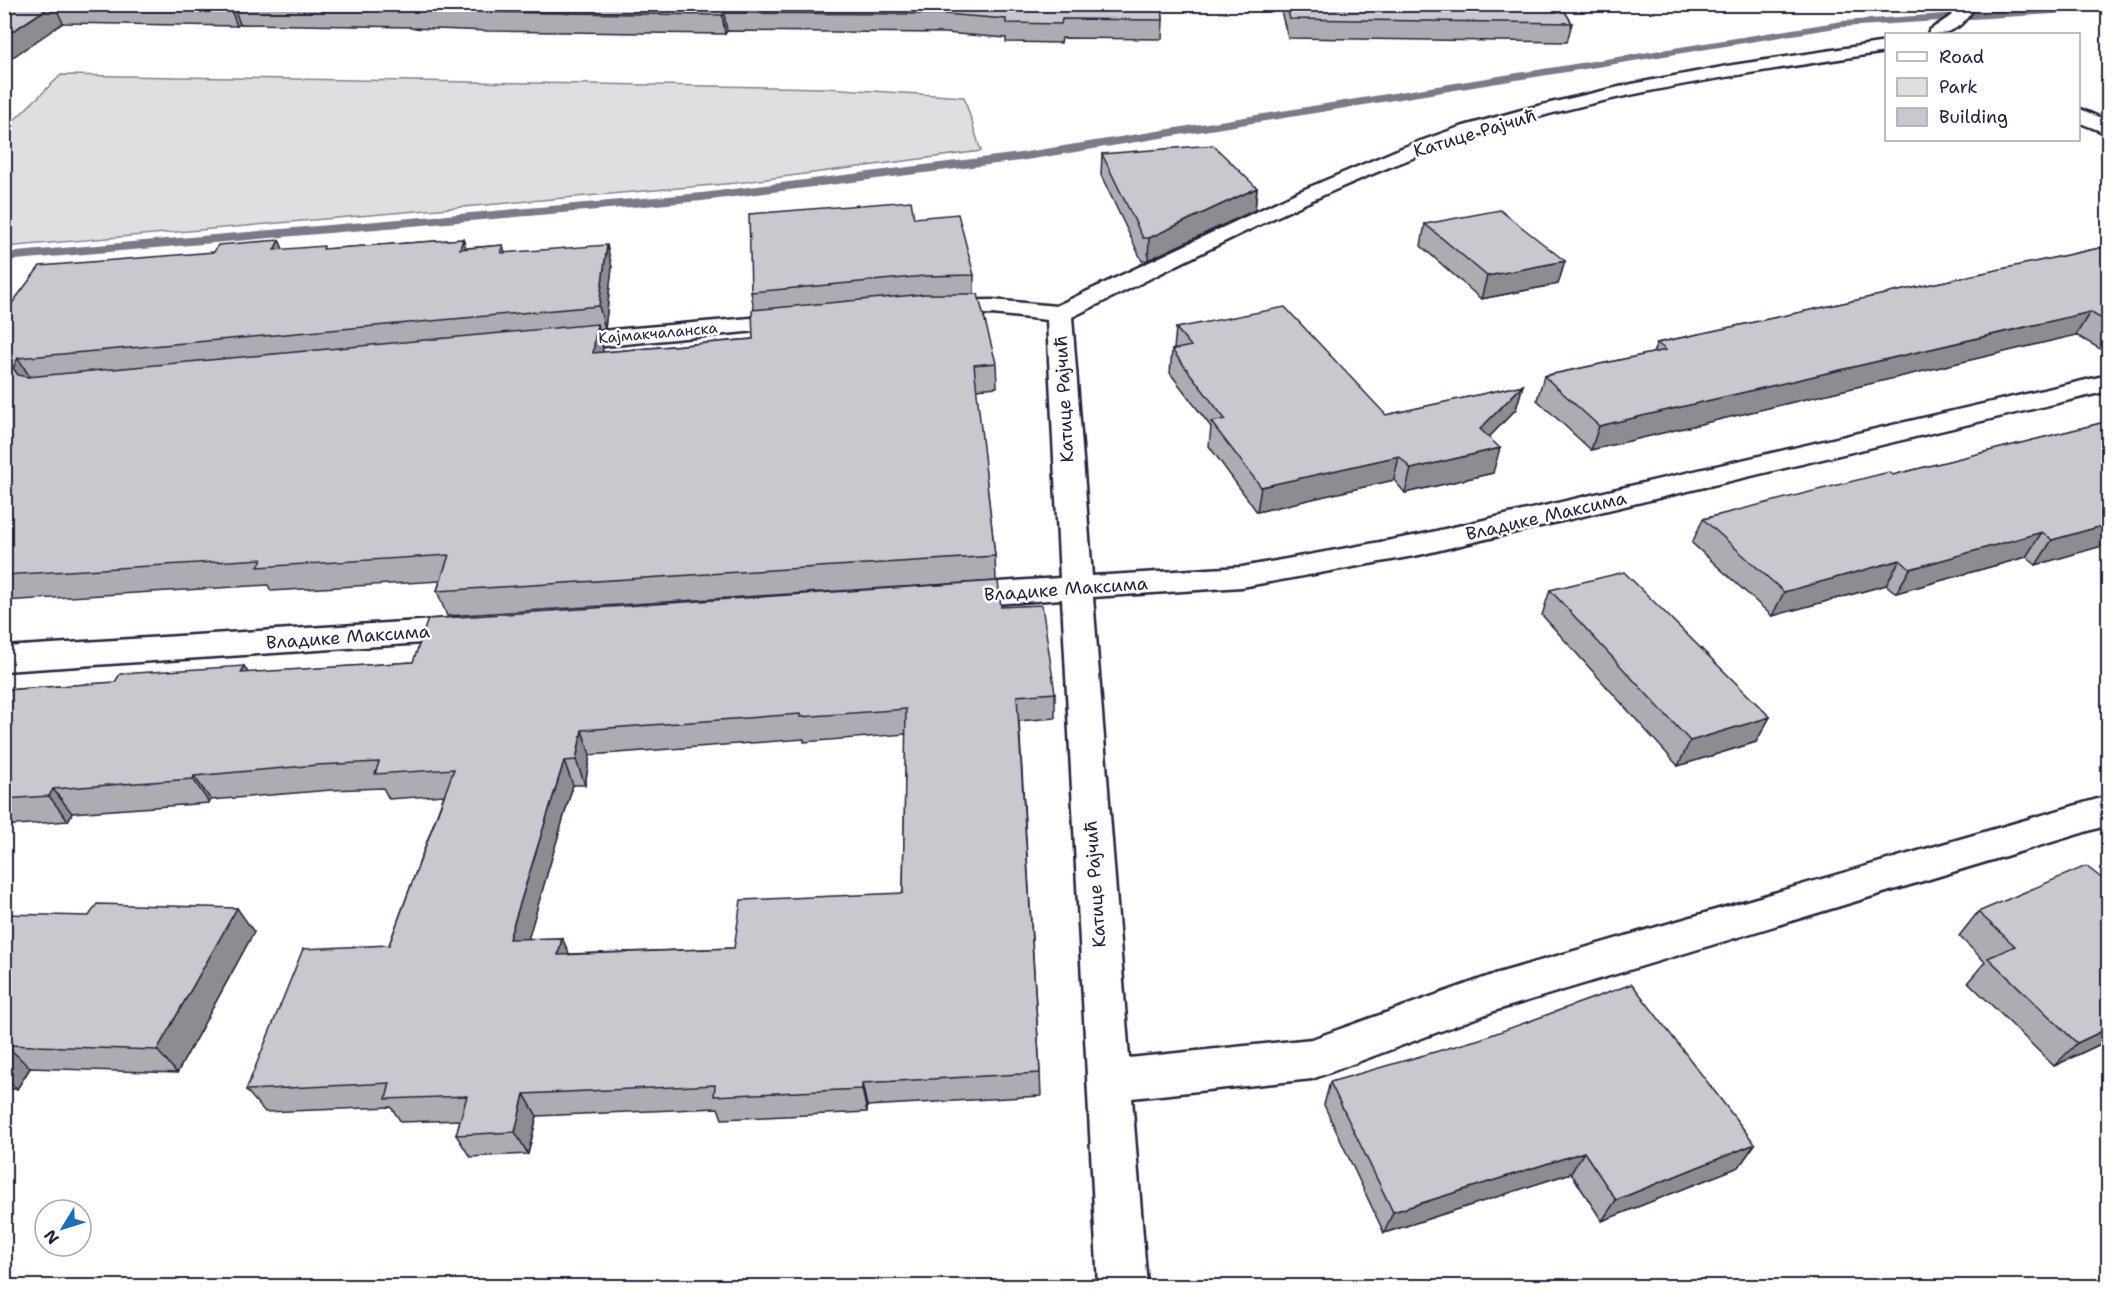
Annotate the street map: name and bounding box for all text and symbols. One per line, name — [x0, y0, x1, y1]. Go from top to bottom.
legend — [1885, 33, 2080, 141]
text: Road — [1939, 45, 1984, 69]
text: Park — [1939, 75, 1978, 99]
street label: Катице Рајчић — [1411, 103, 1539, 163]
text: Building — [1939, 105, 2008, 129]
street label: Кајмакчаланска — [598, 318, 719, 348]
street label: Катице Рајчић — [1049, 335, 1079, 463]
street label: Владике Максима — [1463, 486, 1629, 546]
street label: Владике Максима — [983, 571, 1149, 607]
street label: Владике Максима — [265, 619, 431, 655]
street label: Катице Рајчић — [1079, 820, 1111, 948]
north arrow — [33, 1198, 93, 1258]
text: N — [39, 1225, 64, 1248]

